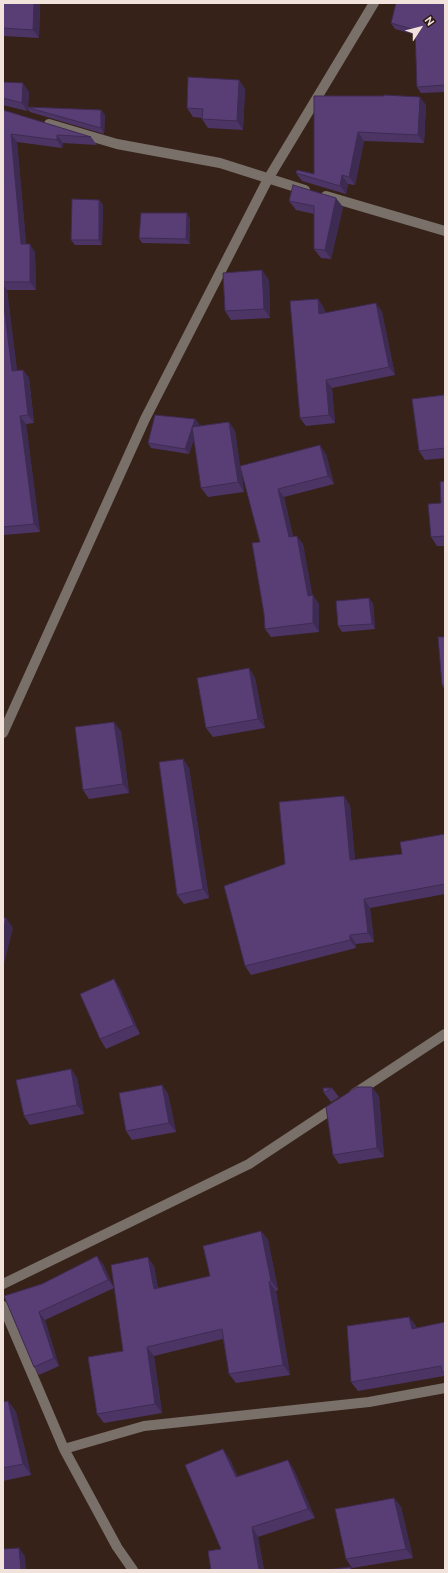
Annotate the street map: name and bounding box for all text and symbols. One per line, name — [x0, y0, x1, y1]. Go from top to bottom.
north arrow — [400, 8, 440, 48]
text: N — [422, 14, 437, 28]

